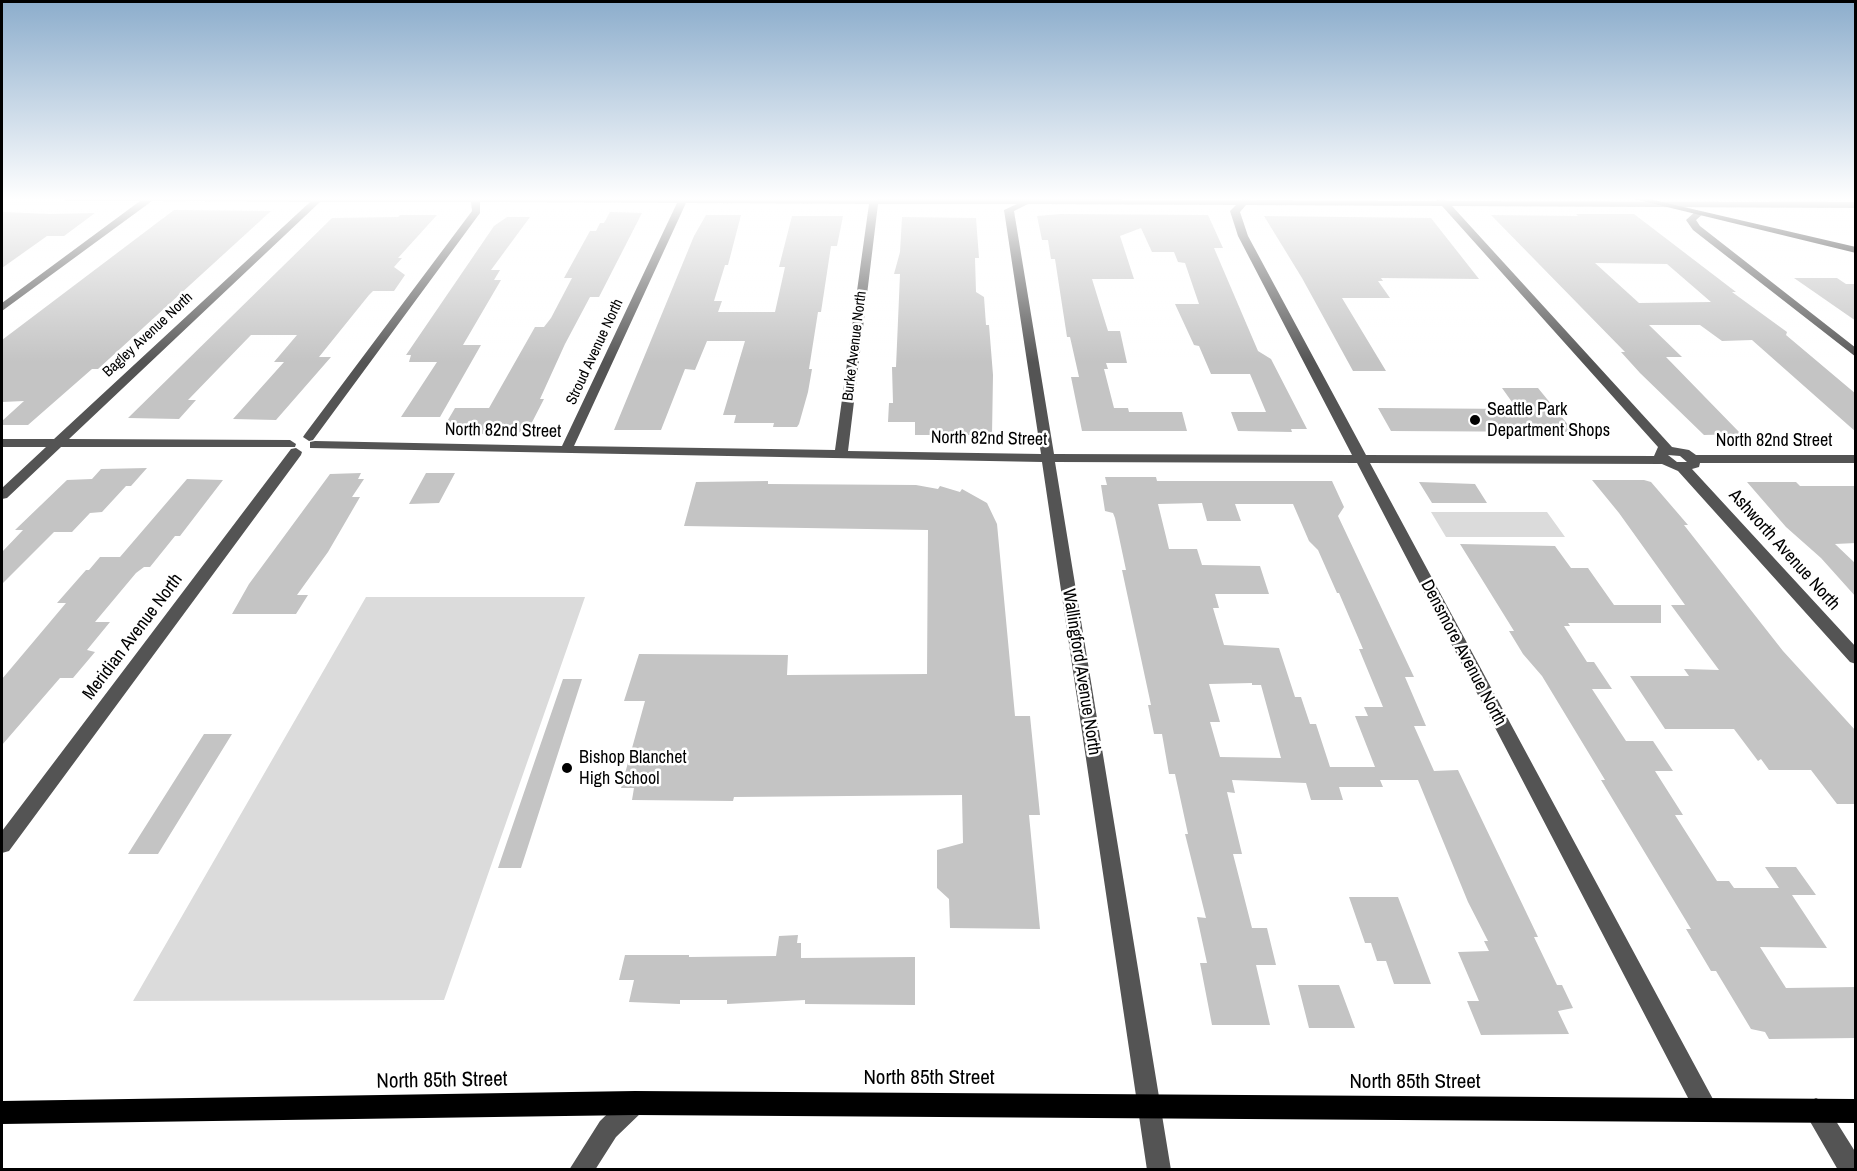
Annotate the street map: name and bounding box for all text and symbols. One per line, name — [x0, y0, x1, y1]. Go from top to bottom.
street label: Bagley Avenue North — [99, 289, 197, 381]
street label: Burke Avenue North — [839, 290, 871, 402]
street label: Stroud Avenue North — [563, 296, 627, 408]
place label: Seattle Park Department Shops — [1487, 399, 1610, 442]
marker: Seattle Park Department Shops — [1468, 413, 1482, 427]
street label: North 82nd Street — [445, 419, 561, 443]
street label: North 82nd Street — [931, 427, 1047, 451]
street label: North 82nd Street — [1716, 430, 1832, 452]
street label: Ashworth Avenue North — [1724, 485, 1844, 615]
street label: Meridian Avenue North — [79, 570, 187, 704]
street label: Densmore Avenue North — [1415, 576, 1511, 730]
street label: Wallingford Avenue North — [1057, 587, 1105, 757]
place label: Bishop Blanchet High School — [579, 747, 686, 789]
marker: Bishop Blanchet High School — [560, 761, 574, 775]
street label: North 85th Street — [863, 1065, 995, 1091]
street label: North 85th Street — [376, 1067, 508, 1095]
street label: North 85th Street — [1349, 1069, 1481, 1095]

